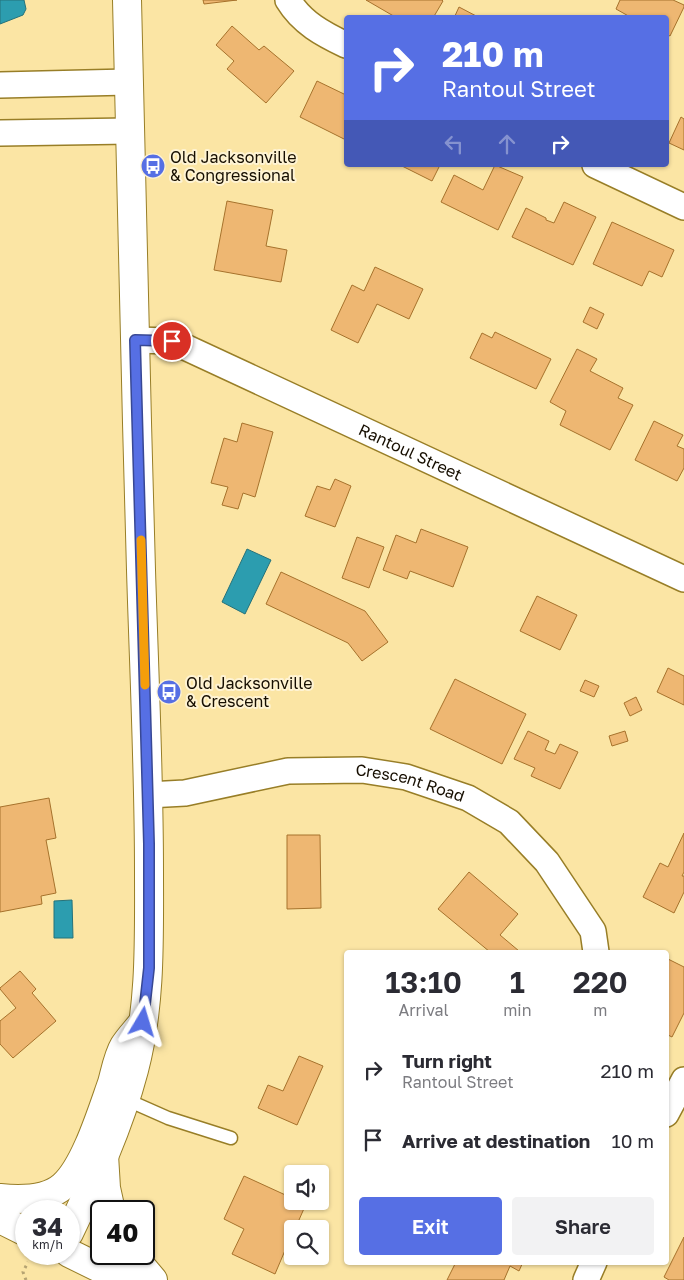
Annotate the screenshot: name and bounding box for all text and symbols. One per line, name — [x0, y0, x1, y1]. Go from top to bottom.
text: 210 m — [442, 33, 544, 75]
icon: right — [359, 35, 424, 100]
text: Rantoul Street — [442, 75, 595, 102]
icon: left — [440, 130, 468, 158]
icon: ahead — [493, 130, 521, 158]
icon: right — [546, 130, 574, 158]
place label: Old Jacksonville & Congressional — [170, 147, 297, 185]
bus stop icon: Old Jacksonville & Congressional — [140, 153, 166, 179]
pin — [151, 320, 193, 362]
icon: arrive — [158, 327, 186, 355]
street label: Rantoul Street — [356, 419, 465, 484]
place label: Old Jacksonville & Crescent — [186, 673, 313, 711]
bus stop icon: Old Jacksonville & Crescent — [156, 679, 182, 705]
street label: Crescent Road — [355, 760, 467, 806]
text: 13:10 — [385, 964, 462, 1000]
text: 1 — [510, 964, 525, 1000]
text: 220 — [573, 964, 628, 1000]
position arrow — [116, 995, 168, 1047]
text: Arrival — [399, 1000, 449, 1020]
text: min — [503, 1000, 531, 1020]
text: m — [593, 1000, 607, 1020]
text: Turn right — [402, 1049, 492, 1072]
icon: right — [359, 1056, 387, 1084]
text: 210 m — [600, 1059, 654, 1082]
text: Rantoul Street — [402, 1072, 514, 1092]
icon: arrive — [359, 1126, 387, 1154]
text: Arrive at destination — [402, 1129, 590, 1152]
text: 10 m — [611, 1129, 654, 1152]
map controls — [284, 1165, 329, 1265]
button: sound — [284, 1165, 329, 1210]
button: Exit — [359, 1197, 502, 1255]
button: Share — [512, 1197, 654, 1255]
speed limit sign: 40 — [90, 1200, 155, 1265]
text: 34 — [32, 1211, 63, 1242]
button: search — [284, 1220, 329, 1265]
text: km/h — [32, 1237, 63, 1252]

